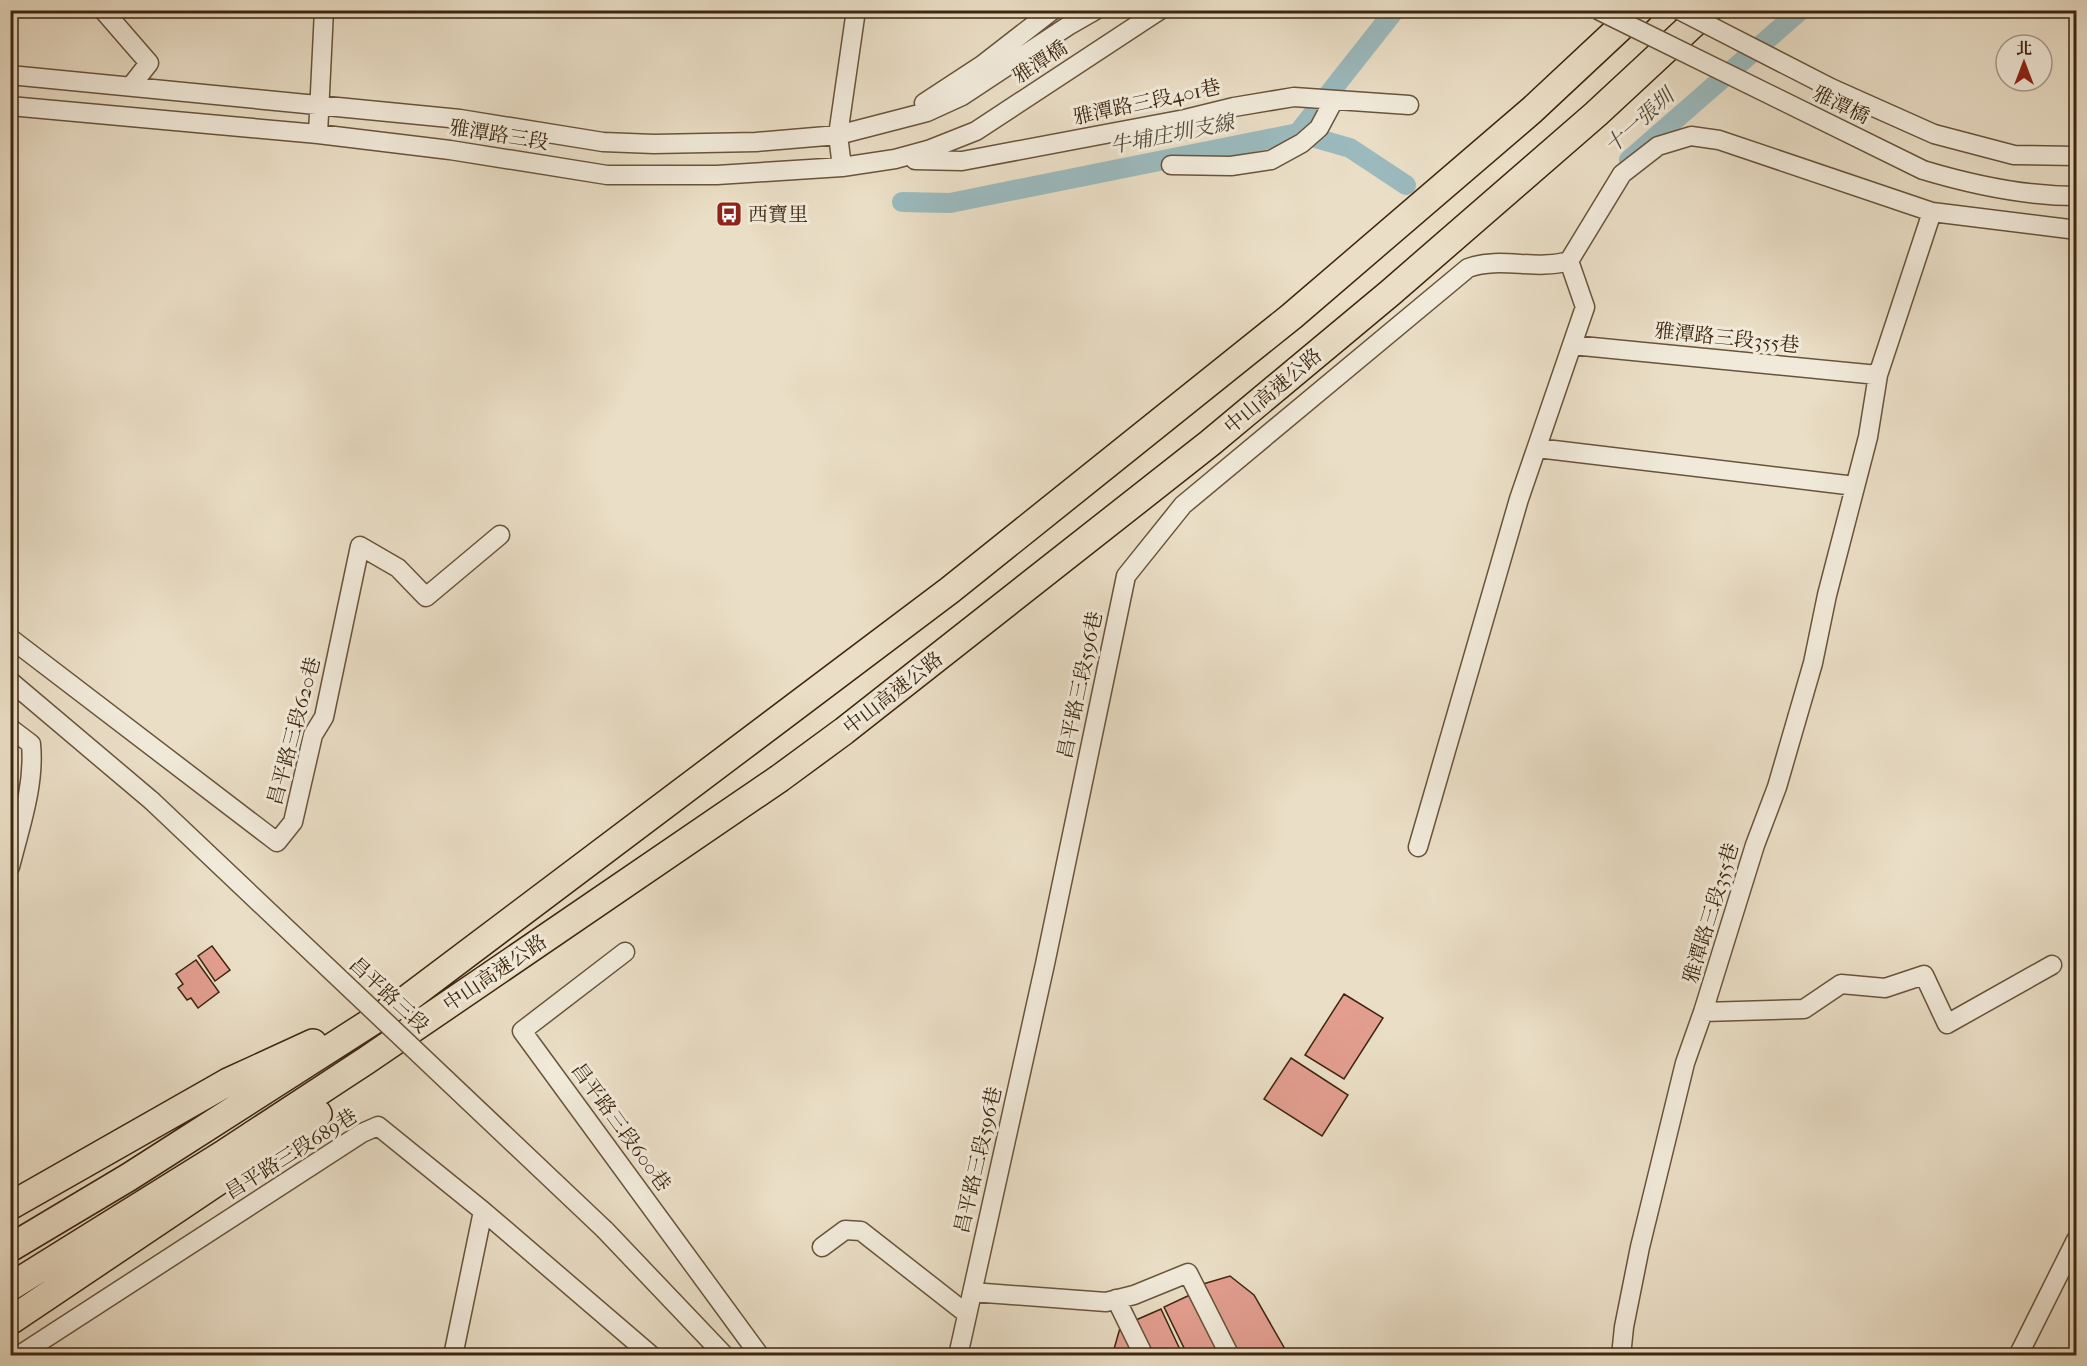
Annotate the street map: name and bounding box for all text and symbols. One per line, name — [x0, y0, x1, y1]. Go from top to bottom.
north arrow — [1994, 33, 2054, 93]
street label: 雅潭橋 — [1009, 36, 1071, 88]
text: 北 — [2016, 39, 2032, 58]
street label: 雅潭路三段401巷 — [1071, 75, 1223, 129]
water label: 十一張圳 — [1600, 82, 1680, 158]
street label: 雅潭橋 — [1809, 82, 1873, 128]
water label: 牛埔庄圳支線 — [1108, 110, 1238, 158]
street label: 雅潭路三段 — [448, 116, 550, 154]
bus stop icon: 西寶里 — [714, 199, 744, 229]
place label: 西寶里 — [748, 203, 808, 226]
street label: 雅潭路三段355巷 — [1654, 319, 1800, 357]
street label: 中山高速公路 — [1220, 344, 1326, 438]
street label: 昌平路三段596巷 — [1053, 609, 1107, 761]
street label: 中山高速公路 — [839, 647, 947, 739]
street label: 昌平路三段620巷 — [263, 655, 325, 807]
street label: 雅潭路三段355巷 — [1679, 840, 1743, 986]
street label: 中山高速公路 — [439, 930, 551, 1016]
street label: 昌平路三段 — [345, 952, 433, 1038]
street label: 昌平路三段600巷 — [567, 1058, 675, 1196]
street label: 昌平路三段596巷 — [950, 1084, 1006, 1236]
street label: 昌平路三段689巷 — [221, 1104, 361, 1204]

